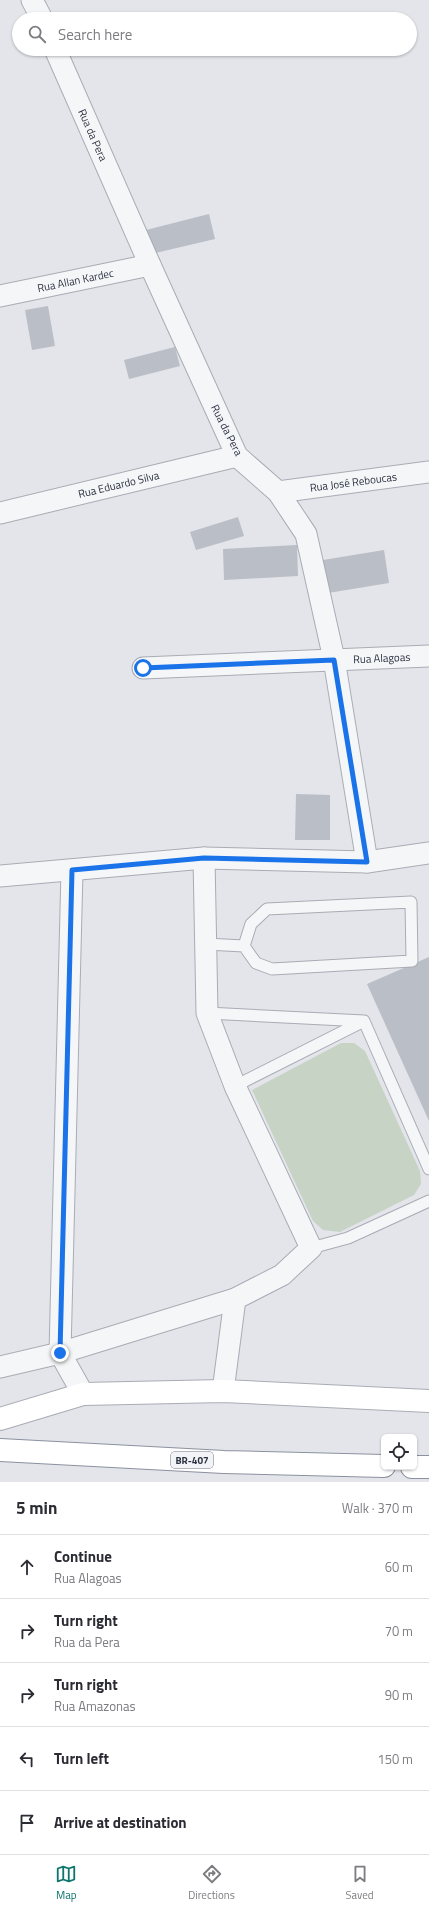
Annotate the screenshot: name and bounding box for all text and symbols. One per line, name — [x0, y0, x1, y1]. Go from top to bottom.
search box — [12, 12, 417, 56]
icon: search — [26, 23, 48, 45]
text: Search here — [58, 23, 132, 46]
street label: Rua da Pera — [74, 106, 112, 164]
street label: Rua Allan Kardec — [36, 265, 115, 296]
street label: Rua da Pera — [207, 402, 247, 459]
street label: Rua Eduardo Silva — [76, 467, 161, 502]
street label: Rua José Reboucas — [309, 468, 398, 496]
street label: Rua Alagoas — [353, 649, 411, 667]
route start — [134, 659, 152, 677]
route end — [51, 1344, 69, 1362]
map controls — [381, 1434, 417, 1470]
button: locate — [381, 1434, 417, 1470]
road number: BR-407 — [171, 1452, 213, 1468]
text: 5 min — [16, 1495, 57, 1521]
text: Walk · 370 m — [342, 1498, 413, 1518]
text: Continue — [54, 1545, 112, 1568]
icon: ahead — [16, 1556, 38, 1578]
text: 60 m — [385, 1557, 413, 1577]
text: Rua Alagoas — [54, 1568, 122, 1588]
text: Turn right — [54, 1609, 118, 1632]
icon: right — [16, 1620, 38, 1642]
text: 70 m — [385, 1621, 413, 1641]
text: Rua da Pera — [54, 1632, 120, 1652]
text: Turn right — [54, 1673, 118, 1696]
icon: right — [16, 1684, 38, 1706]
text: 90 m — [385, 1685, 413, 1705]
text: Rua Amazonas — [54, 1696, 136, 1716]
text: Turn left — [54, 1747, 109, 1770]
icon: left — [16, 1748, 38, 1770]
text: 150 m — [377, 1749, 413, 1769]
text: Arrive at destination — [54, 1811, 187, 1834]
icon: arrive — [16, 1812, 38, 1834]
tab: Map — [55, 1863, 77, 1903]
tab: Directions — [188, 1863, 235, 1903]
tab: Saved — [346, 1863, 374, 1903]

